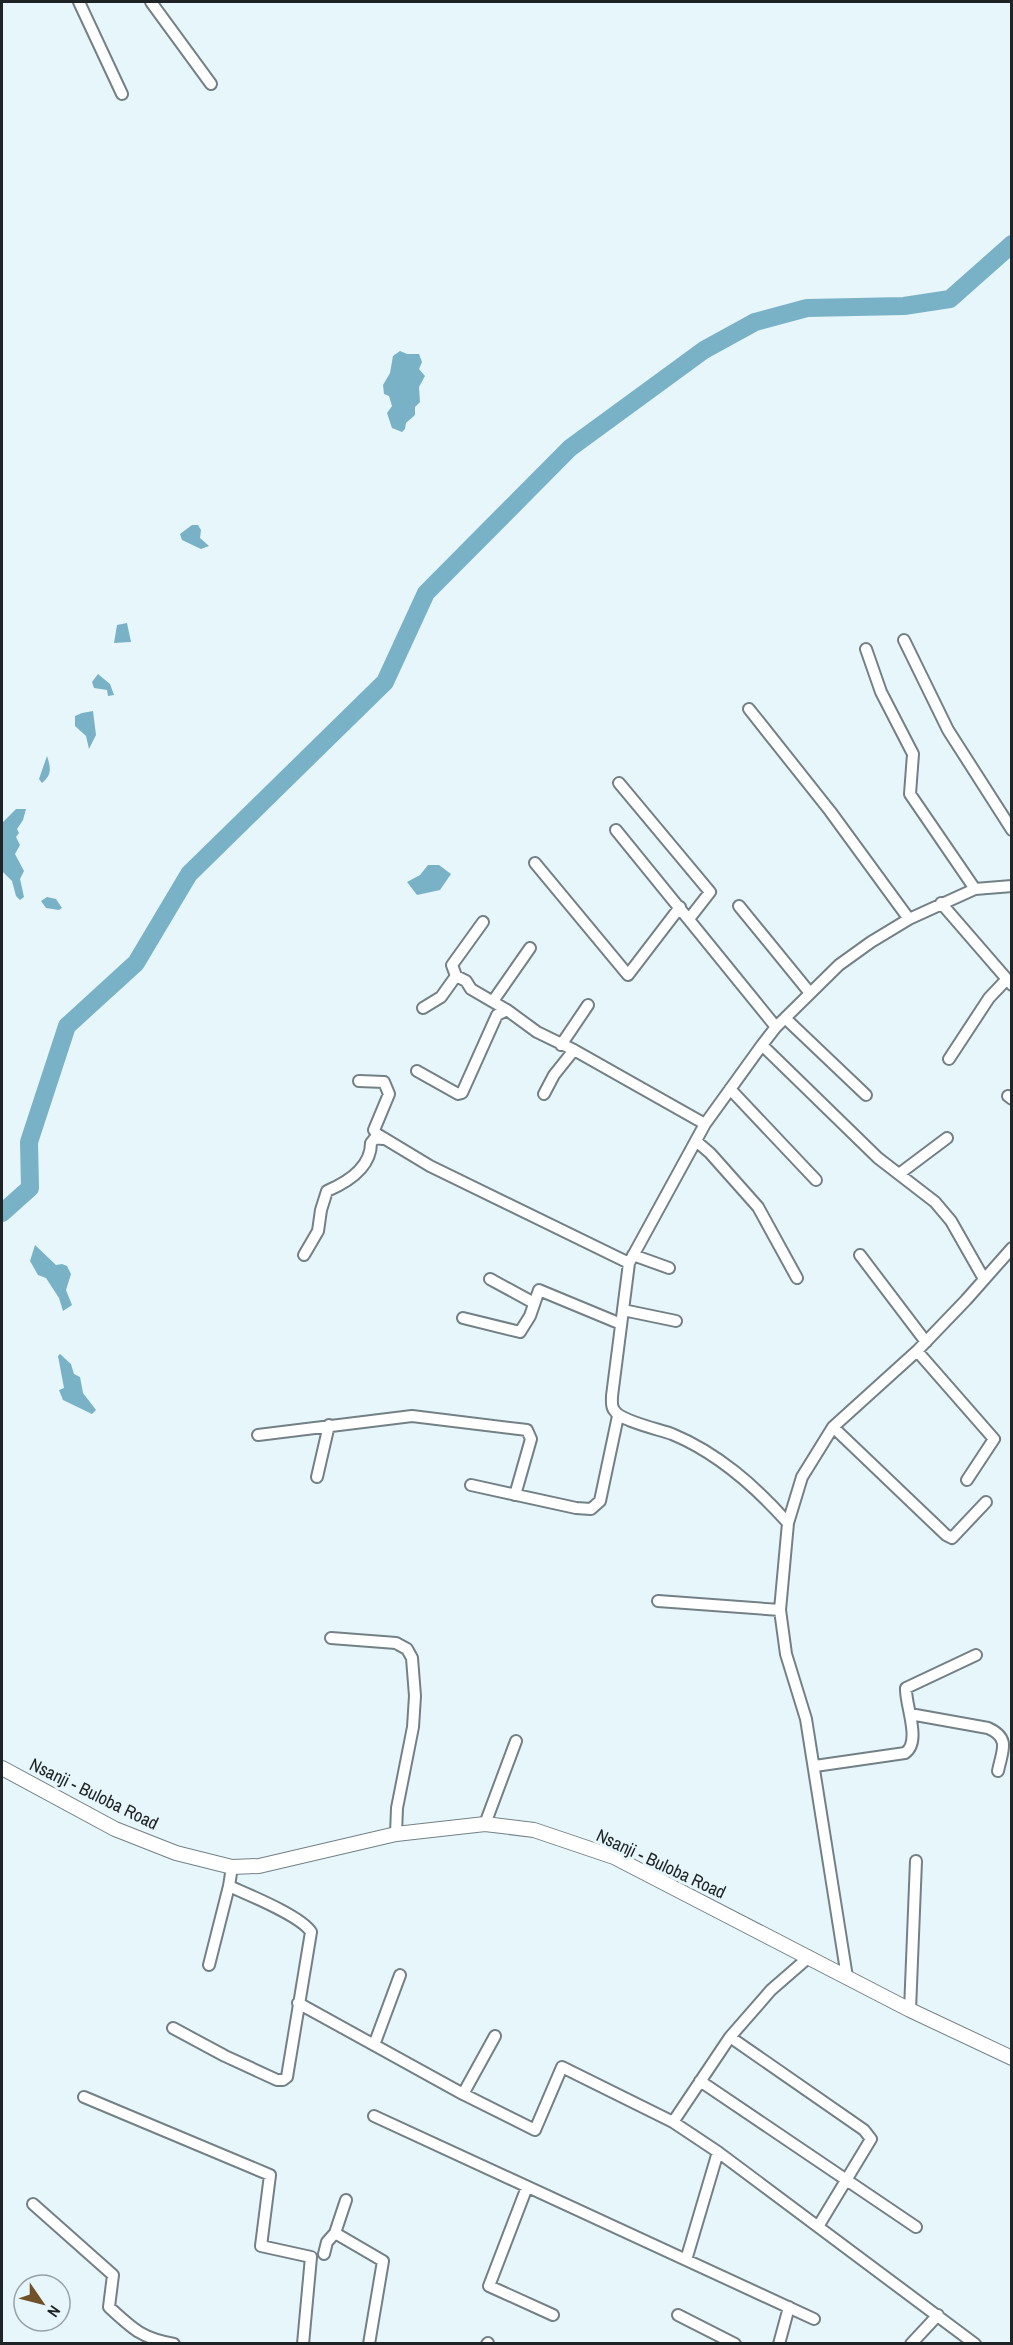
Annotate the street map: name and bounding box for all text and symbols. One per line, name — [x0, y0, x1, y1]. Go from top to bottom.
street label: Nsanji - Buloba Road — [26, 1752, 163, 1836]
street label: Nsanji - Buloba Road — [592, 1823, 730, 1905]
north arrow — [12, 2273, 72, 2333]
text: N — [43, 2301, 66, 2322]

